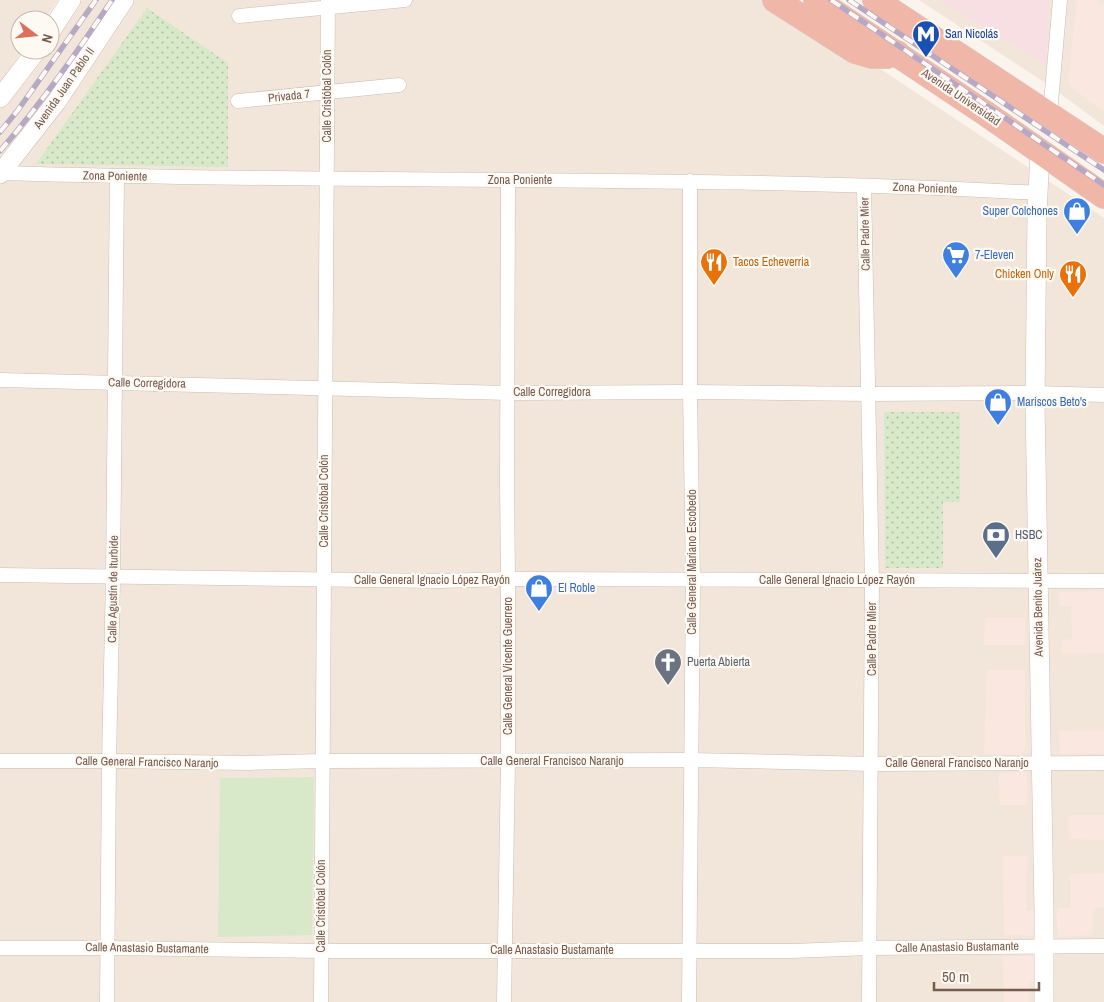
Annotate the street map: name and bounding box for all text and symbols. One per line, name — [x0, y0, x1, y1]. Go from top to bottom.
north arrow — [10, 10, 60, 60]
metro station icon: San Nicolás — [911, 19, 941, 58]
place label: San Nicolás — [945, 26, 998, 42]
text: N — [38, 32, 57, 45]
street label: Avenida Juan Pablo II — [29, 44, 98, 133]
street label: Calle Cristóbal Colón — [319, 50, 335, 142]
street label: Avenida Universidad — [918, 64, 1003, 129]
street label: Privada 7 — [267, 86, 311, 106]
street label: Zona Poniente — [83, 167, 147, 185]
street label: Zona Poniente — [488, 172, 552, 188]
street label: Zona Poniente — [892, 179, 958, 197]
street label: Calle Padre Mier — [856, 196, 874, 271]
shop icon: Super Colchones — [1062, 196, 1092, 235]
place label: Super Colchones — [983, 203, 1058, 219]
supermarket icon: 7-Eleven — [941, 240, 971, 279]
restaurant icon: Tacos Echeverria — [699, 247, 729, 286]
place label: 7-Eleven — [975, 247, 1014, 263]
place label: Tacos Echeverria — [733, 254, 810, 270]
restaurant icon: Chicken Only — [1058, 259, 1088, 298]
place label: Chicken Only — [995, 266, 1054, 282]
street label: Calle Corregidora — [108, 374, 186, 392]
street label: Calle Corregidora — [513, 384, 591, 400]
shop icon: Mariscos Beto's — [983, 387, 1013, 426]
place label: Mariscos Beto's — [1017, 394, 1087, 410]
street label: Calle Cristóbal Colón — [316, 455, 332, 547]
street label: Calle General Mariano Escobedo — [684, 489, 700, 635]
bank icon: HSBC — [981, 520, 1011, 559]
place label: HSBC — [1015, 527, 1042, 543]
street label: Calle Agustín de Iturbide — [104, 535, 122, 643]
street label: Avenida Benito Juárez — [1029, 557, 1047, 658]
street label: Calle General Ignacio López Rayón — [354, 572, 510, 588]
street label: Calle General Ignacio López Rayón — [759, 572, 915, 588]
shop icon: El Roble — [524, 573, 554, 612]
place label: El Roble — [558, 580, 595, 596]
street label: Calle General Vicente Guerrero — [500, 597, 516, 735]
street label: Calle Padre Mier — [864, 601, 880, 676]
church icon: Puerta Abierta — [653, 647, 683, 686]
place label: Puerta Abierta — [687, 654, 750, 670]
street label: Calle General Francisco Naranjo — [75, 753, 219, 771]
street label: Calle General Francisco Naranjo — [480, 753, 624, 769]
street label: Calle General Francisco Naranjo — [885, 755, 1029, 771]
street label: Calle Cristóbal Colón — [313, 860, 329, 952]
street label: Calle Anastasio Bustamante — [895, 938, 1019, 956]
street label: Calle Anastasio Bustamante — [85, 939, 209, 957]
street label: Calle Anastasio Bustamante — [490, 942, 614, 958]
scale bar — [934, 960, 1039, 992]
text: 50 m — [942, 966, 969, 987]

